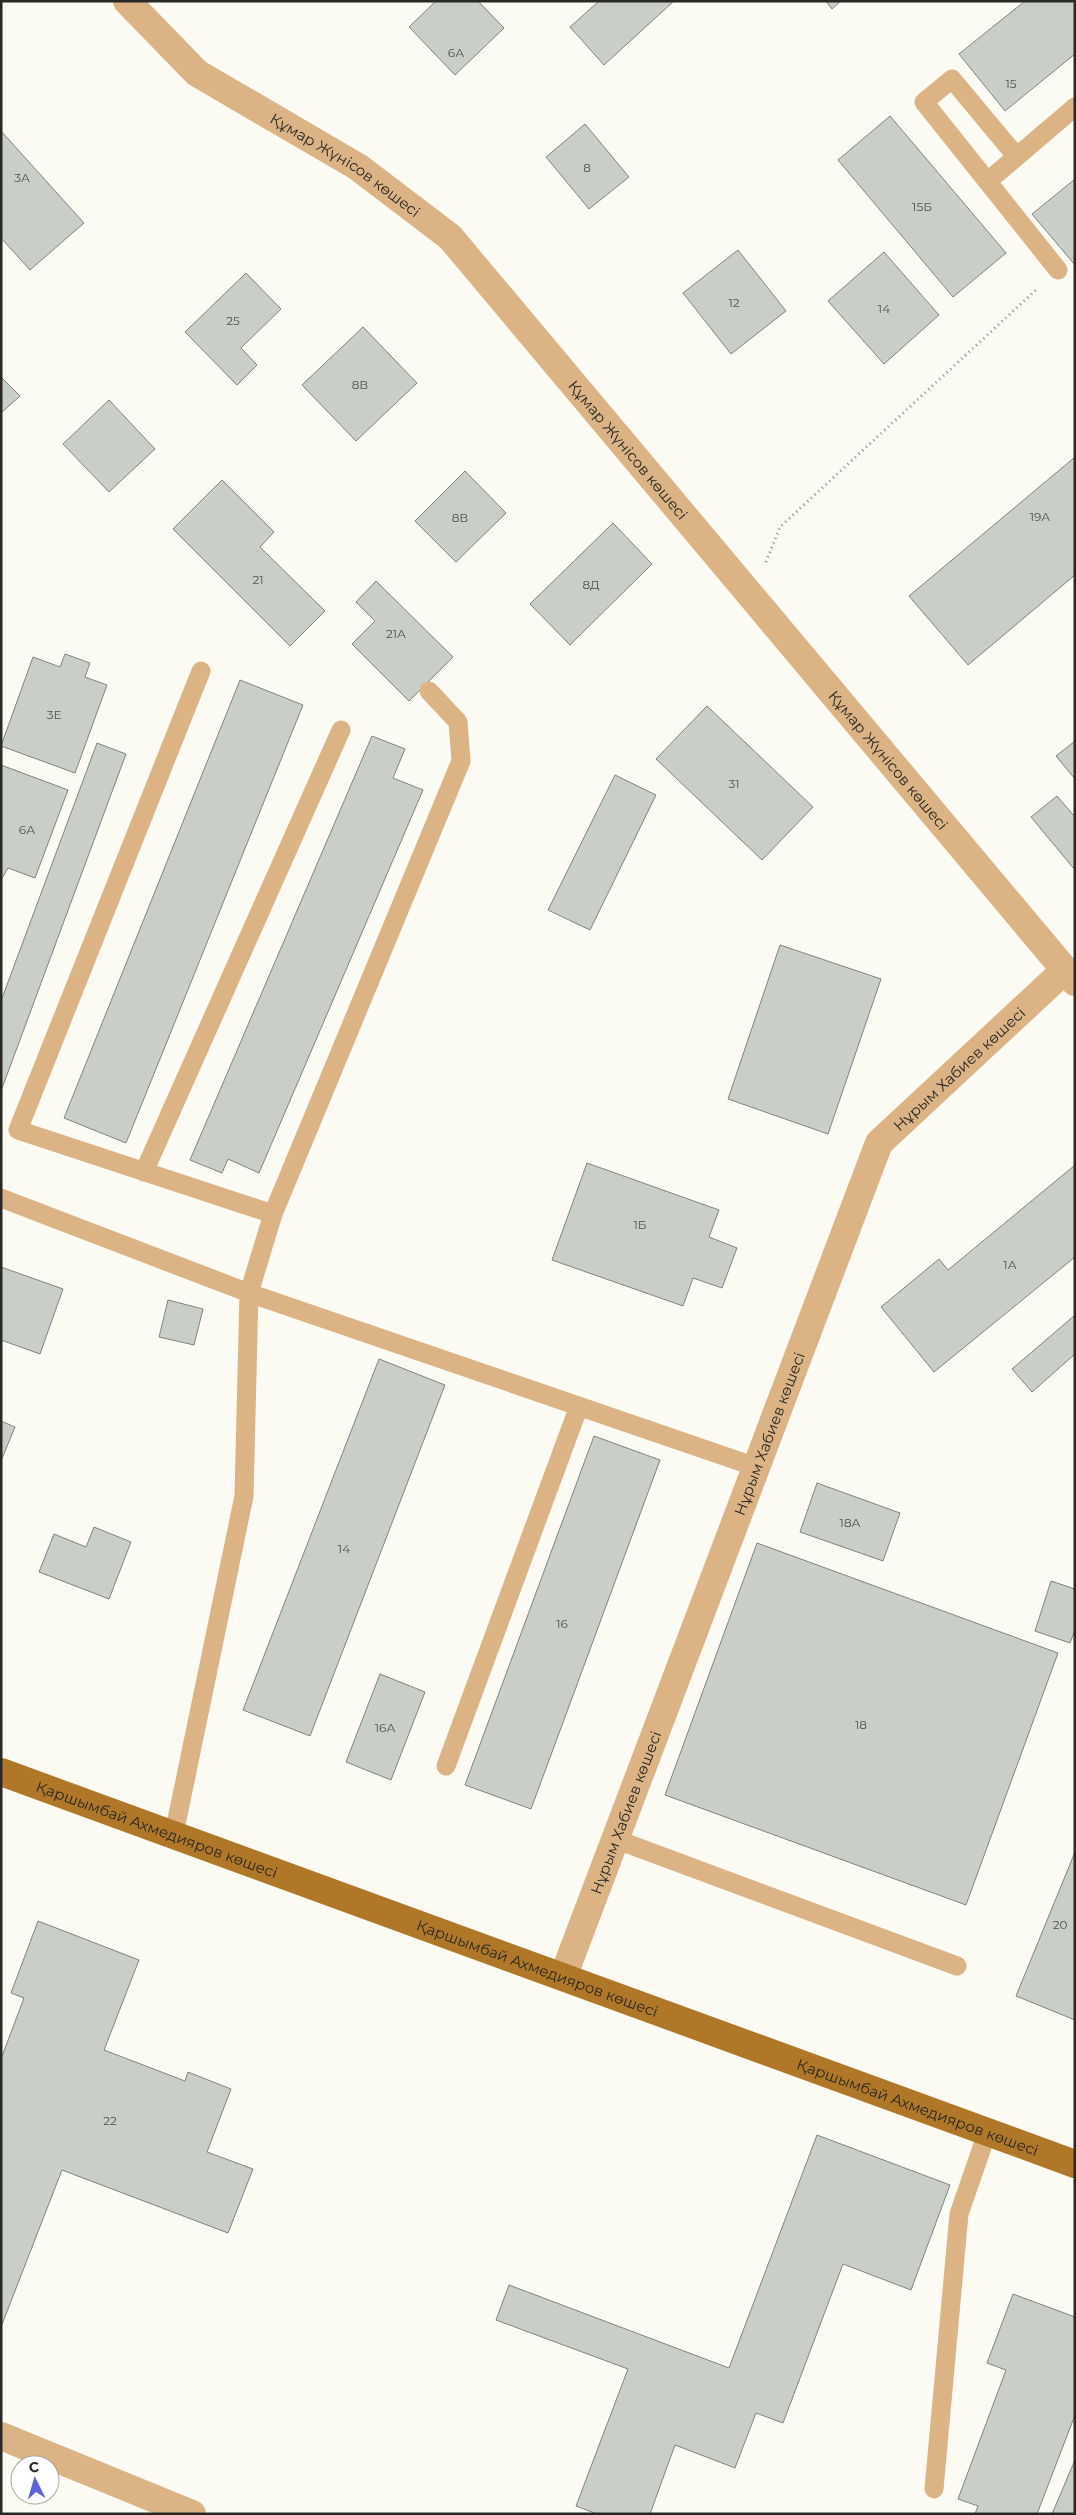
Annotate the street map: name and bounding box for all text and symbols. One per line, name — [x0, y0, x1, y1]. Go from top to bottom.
house number: 6А — [448, 45, 464, 60]
house number: 15 — [1005, 76, 1017, 91]
street label: Құмар Жүнісов көшесі — [267, 108, 424, 221]
house number: 8 — [583, 160, 591, 175]
house number: 3А — [14, 170, 30, 185]
house number: 15Б — [912, 199, 932, 214]
house number: 12 — [728, 295, 740, 310]
house number: 14 — [878, 301, 890, 316]
house number: 25 — [226, 313, 240, 328]
street label: Құмар Жүнісов көшесі — [564, 376, 692, 523]
house number: 8В — [352, 377, 368, 392]
house number: 19А — [1030, 509, 1050, 524]
house number: 8В — [452, 510, 468, 525]
house number: 21 — [252, 572, 264, 587]
house number: 8Д — [582, 577, 600, 592]
house number: 21А — [386, 626, 406, 641]
street label: Құмар Жүнісов көшесі — [825, 686, 953, 833]
house number: 3Е — [47, 707, 61, 722]
house number: 31 — [728, 776, 740, 791]
house number: 6А — [19, 822, 35, 837]
street label: Нұрым Хабиев көшесі — [889, 1003, 1029, 1135]
house number: 1Б — [633, 1217, 647, 1232]
house number: 1А — [1003, 1257, 1017, 1272]
street label: Нұрым Хабиев көшесі — [729, 1349, 808, 1518]
house number: 18А — [840, 1515, 860, 1530]
house number: 14 — [338, 1541, 350, 1556]
house number: 16 — [556, 1616, 568, 1631]
house number: 18 — [855, 1717, 867, 1732]
house number: 16А — [375, 1720, 395, 1735]
street label: Нұрым Хабиев көшесі — [586, 1728, 665, 1897]
street label: Қаршымбай Ахмедияров көшесі — [33, 1776, 280, 1882]
street label: Қаршымбай Ахмедияров көшесі — [414, 1915, 661, 2021]
house number: 20 — [1053, 1917, 1067, 1932]
street label: Қаршымбай Ахмедияров көшесі — [794, 2054, 1041, 2159]
house number: 22 — [103, 2113, 117, 2128]
north arrow — [10, 2455, 60, 2505]
text: С — [28, 2458, 40, 2476]

